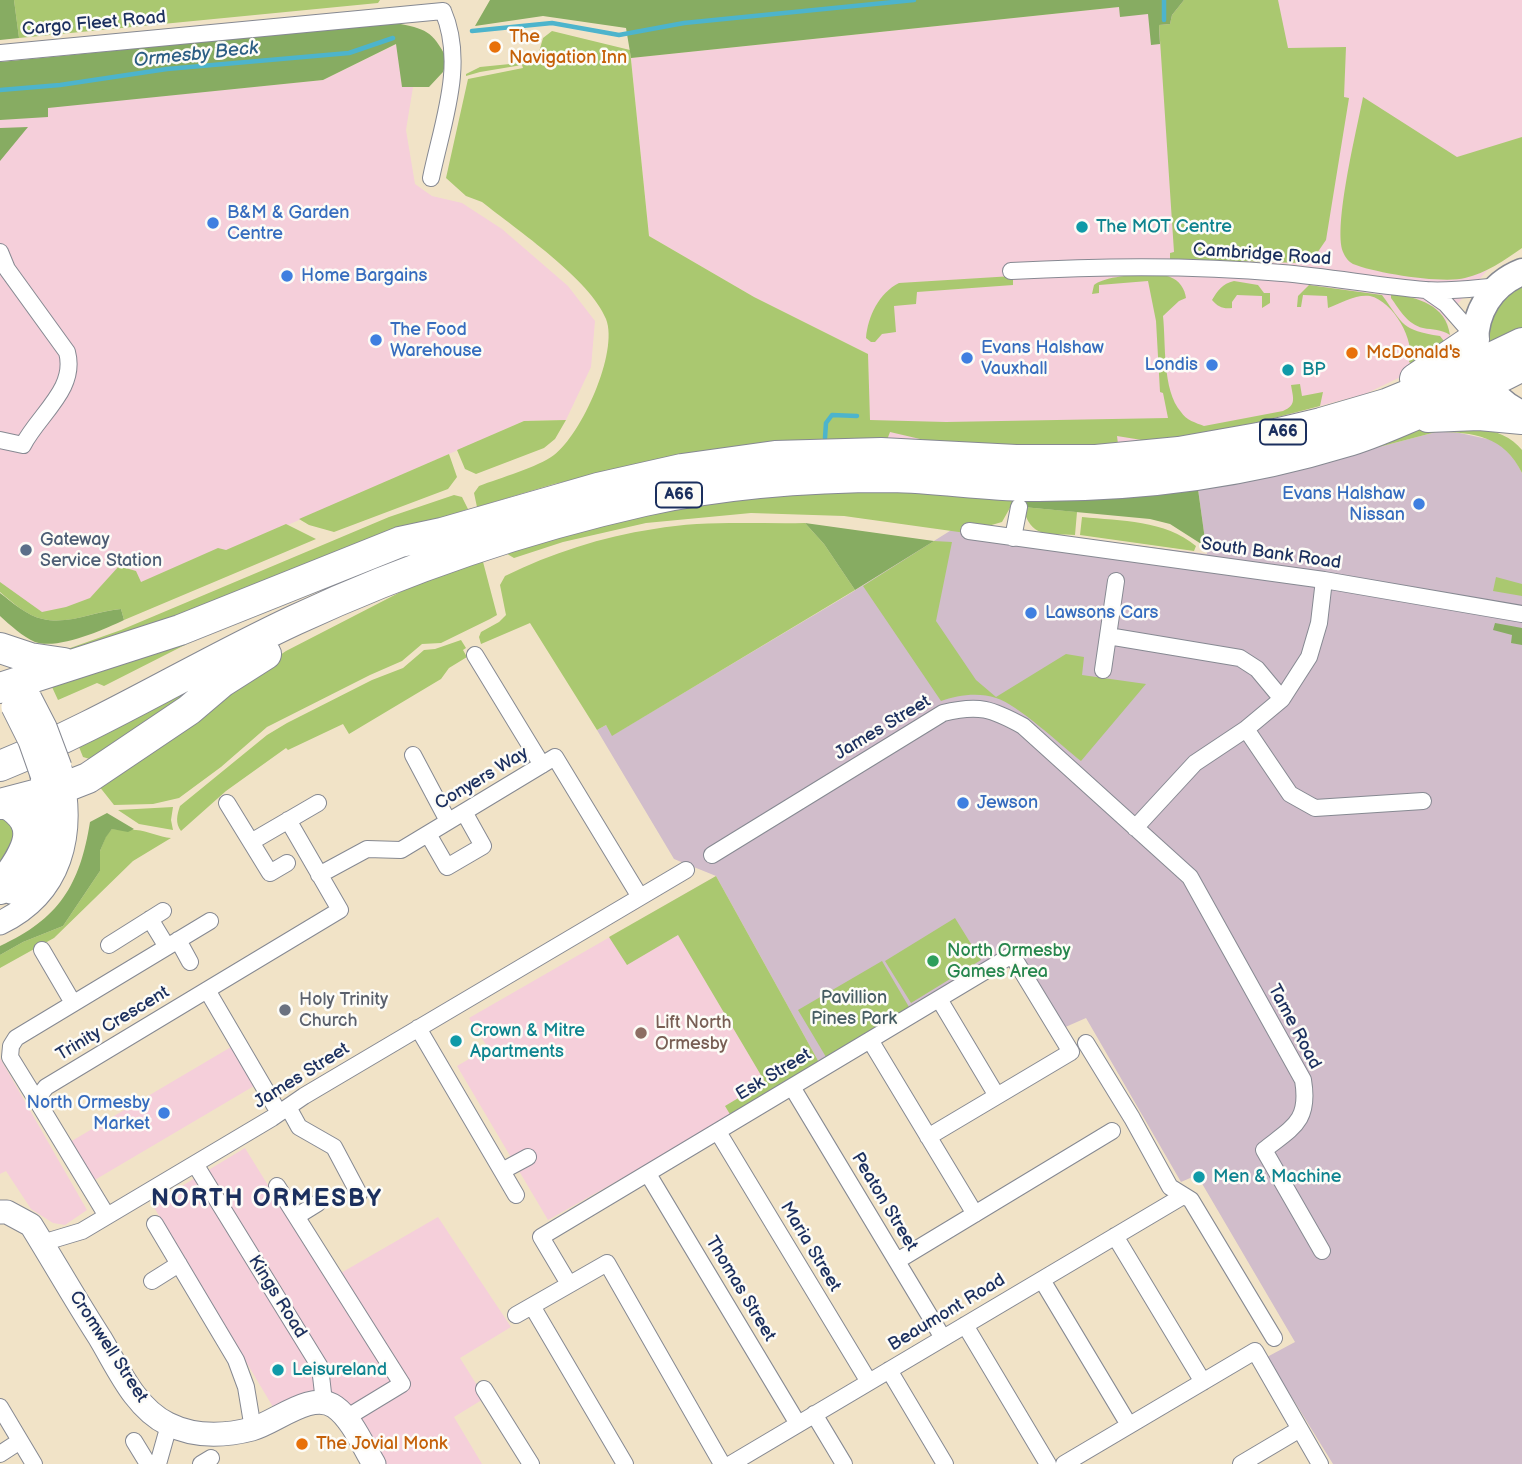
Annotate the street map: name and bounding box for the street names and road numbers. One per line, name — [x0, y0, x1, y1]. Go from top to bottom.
street label: Cargo Fleet Road — [21, 7, 167, 41]
street label: Cambridge Road — [1192, 239, 1332, 271]
road number: A66 — [1260, 420, 1306, 444]
road number: A66 — [656, 482, 702, 508]
street label: South Bank Road — [1200, 533, 1342, 575]
street label: James Street — [831, 691, 935, 765]
street label: Conyers Way — [431, 743, 533, 815]
street label: Tame Road — [1263, 981, 1325, 1073]
street label: Trinity Crescent — [53, 982, 173, 1066]
street label: James Street — [250, 1038, 354, 1114]
street label: Esk Street — [732, 1044, 816, 1106]
street label: Peaton Street — [846, 1149, 922, 1255]
street label: Maria Street — [775, 1198, 845, 1296]
street label: Thomas Street — [700, 1233, 780, 1345]
street label: Kings Road — [243, 1252, 311, 1342]
street label: Beaumont Road — [885, 1270, 1009, 1356]
street label: Cromwell Street — [64, 1287, 152, 1407]

